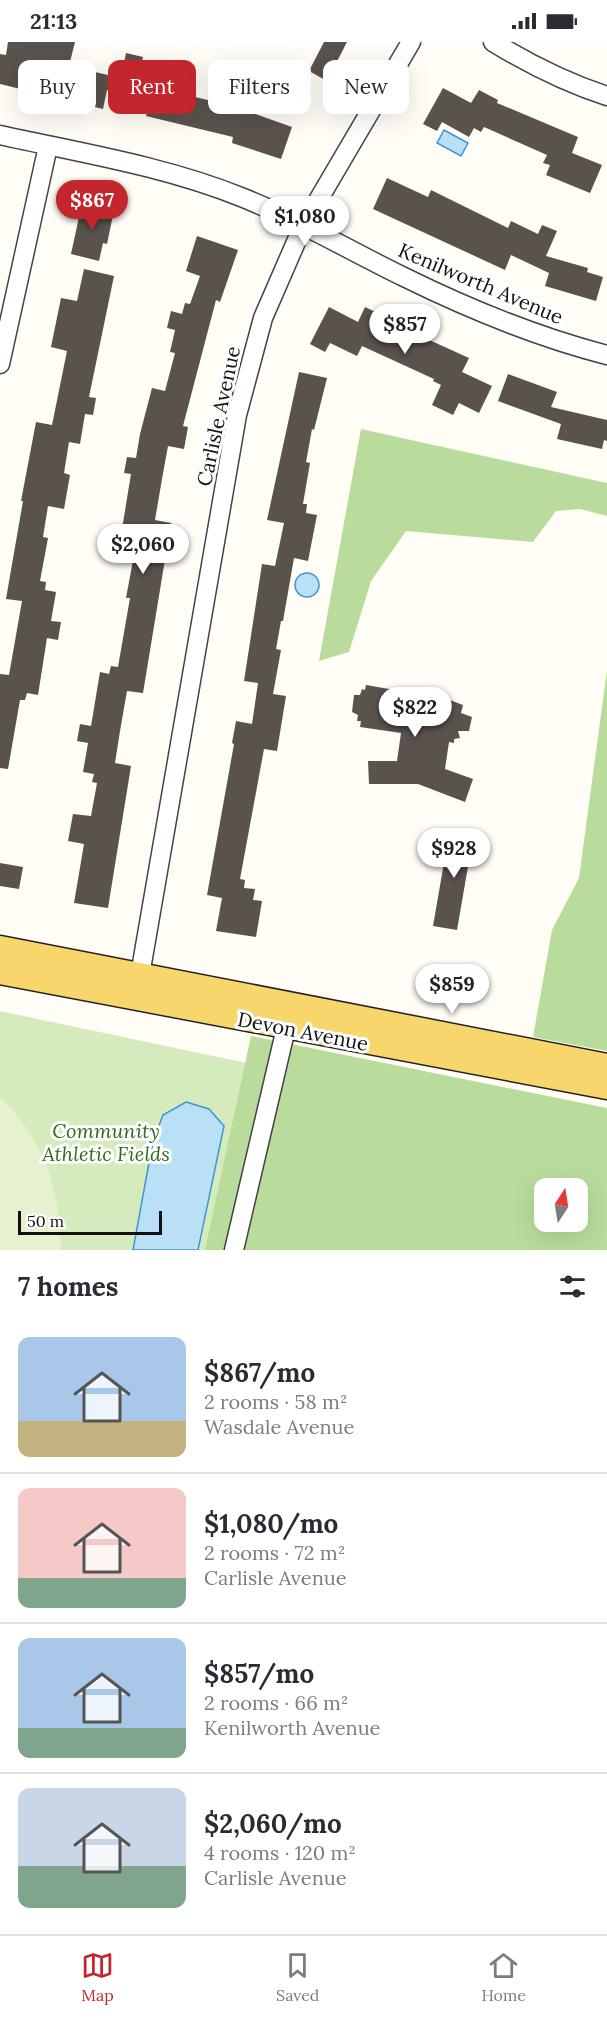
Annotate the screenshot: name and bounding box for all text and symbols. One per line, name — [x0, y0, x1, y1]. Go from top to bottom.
text: 21:13 — [30, 7, 77, 35]
chip: Buy — [18, 60, 96, 114]
chip: Rent — [108, 60, 196, 114]
chip: Filters — [208, 60, 311, 114]
chip: New — [323, 60, 409, 114]
pin: $867 — [56, 180, 128, 231]
text: $867 — [70, 187, 114, 212]
pin: $1,080 — [256, 196, 354, 247]
text: $1,080 — [274, 203, 336, 228]
street label: Kenilworth Avenue — [395, 237, 567, 329]
pin: $857 — [369, 304, 441, 355]
text: $857 — [383, 311, 427, 336]
street label: Carlisle Avenue — [191, 343, 245, 488]
pin: $2,060 — [94, 524, 192, 575]
text: $2,060 — [111, 531, 175, 556]
pin: $822 — [379, 687, 451, 738]
text: $822 — [393, 694, 437, 719]
pin: $928 — [418, 828, 490, 879]
text: $928 — [431, 835, 477, 860]
pin: $859 — [416, 964, 488, 1015]
text: $859 — [429, 971, 475, 996]
street label: Devon Avenue — [236, 1006, 371, 1056]
park label: Community Athletic Fields — [41, 1118, 170, 1166]
north arrow — [534, 1178, 588, 1232]
map controls — [534, 1178, 588, 1232]
scale bar — [18, 1208, 162, 1236]
text: 50 m — [27, 1211, 64, 1231]
text: 7 homes — [18, 1270, 118, 1303]
icon: filters — [556, 1270, 589, 1303]
text: $867/mo — [204, 1356, 315, 1389]
icon: home — [66, 1361, 138, 1433]
text: 2 rooms · 58 m² — [204, 1389, 348, 1414]
text: Wasdale Avenue — [204, 1414, 354, 1439]
text: $1,080/mo — [204, 1507, 338, 1540]
icon: home — [66, 1512, 138, 1584]
text: 2 rooms · 72 m² — [204, 1540, 345, 1565]
text: Carlisle Avenue — [204, 1565, 347, 1590]
text: $857/mo — [204, 1657, 314, 1690]
icon: home — [66, 1662, 138, 1734]
text: 2 rooms · 66 m² — [204, 1690, 349, 1715]
text: Kenilworth Avenue — [204, 1715, 380, 1740]
text: $2,060/mo — [204, 1807, 342, 1840]
icon: home — [66, 1812, 138, 1884]
text: 4 rooms · 120 m² — [204, 1840, 356, 1865]
text: Carlisle Avenue — [204, 1865, 347, 1890]
tab: Map — [81, 1949, 114, 2005]
tab: Saved — [276, 1949, 319, 2005]
tab: Home — [481, 1949, 526, 2005]

